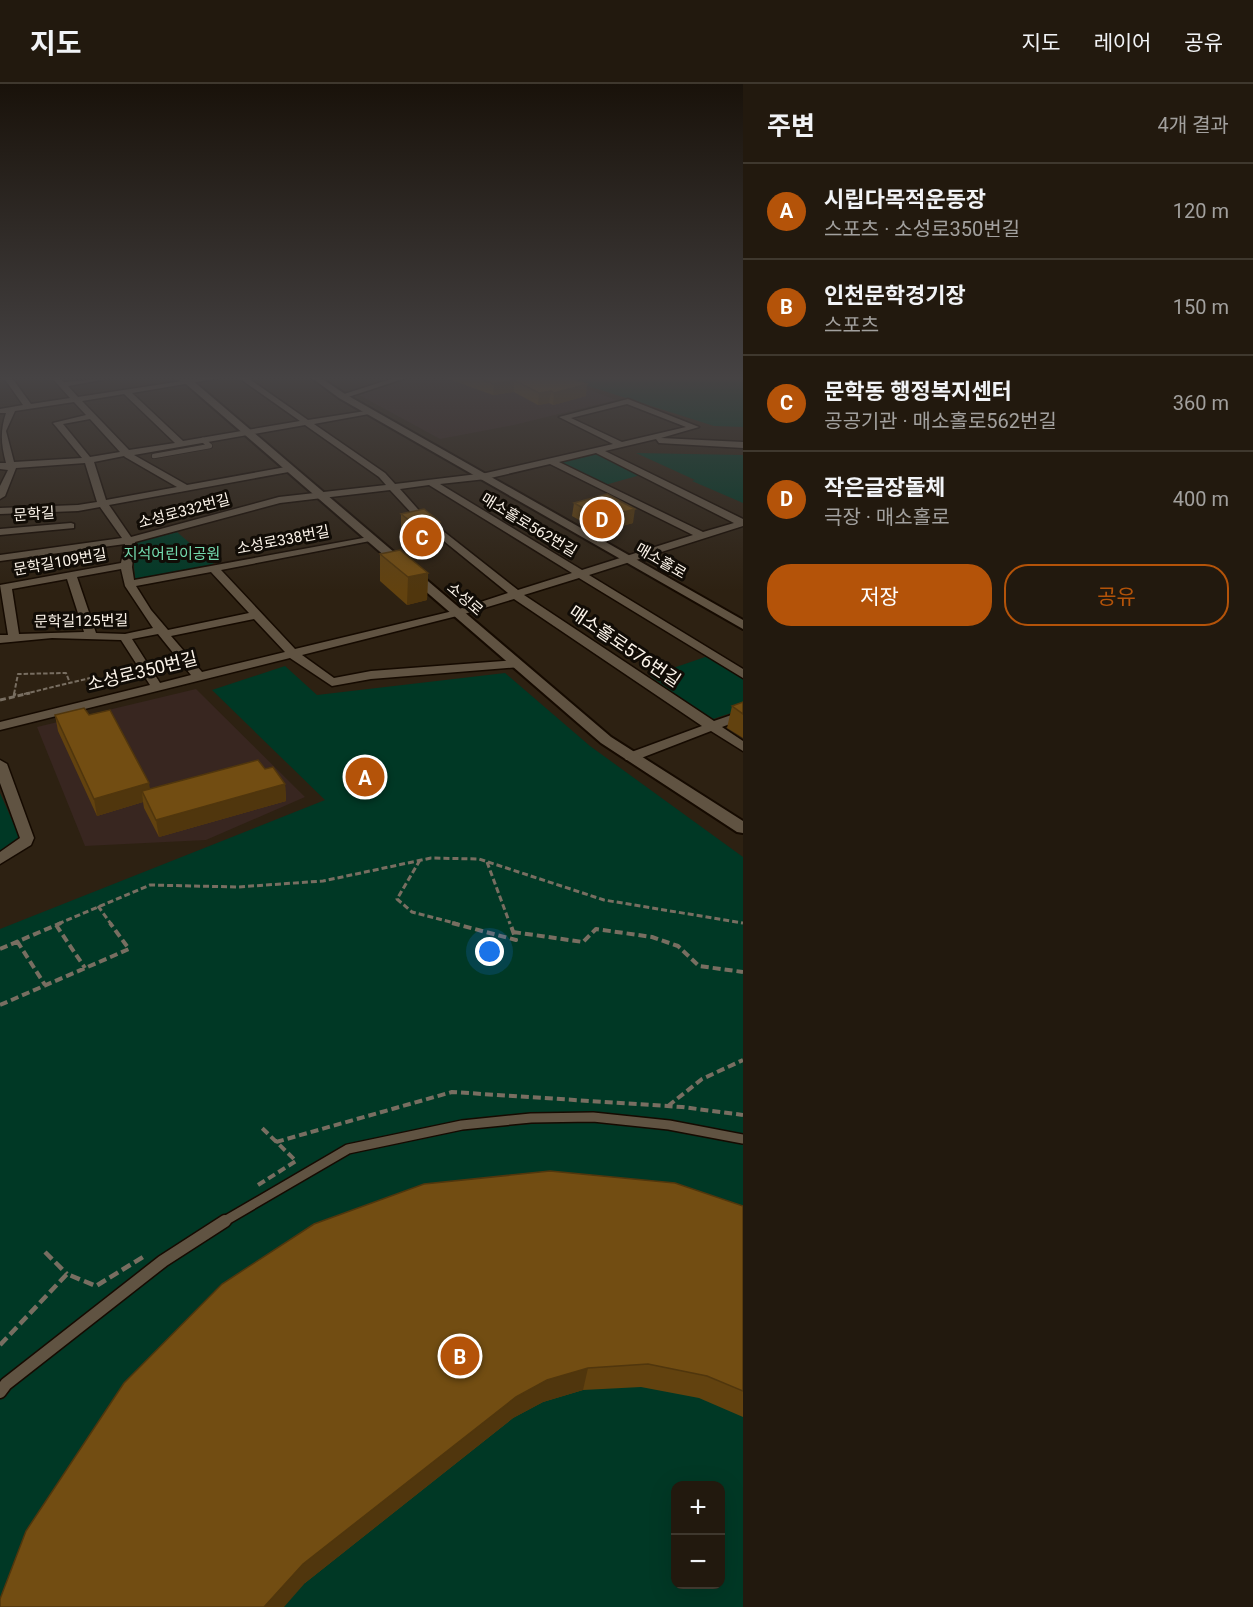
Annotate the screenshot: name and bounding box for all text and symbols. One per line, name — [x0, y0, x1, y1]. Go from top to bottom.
text: 지도 — [30, 27, 82, 60]
text: 지도 — [1022, 31, 1060, 55]
text: 레이어 — [1093, 31, 1151, 55]
text: 공유 — [1184, 31, 1223, 55]
text: 주변 — [767, 111, 815, 141]
text: 4개 결과 — [1158, 113, 1229, 137]
text: 시립다목적운동장 — [824, 187, 986, 212]
text: A — [780, 199, 793, 223]
text: 120 m — [1173, 199, 1229, 223]
text: 스포츠 · 소성로350번길 — [824, 217, 1020, 241]
text: 인천문학경기장 — [824, 283, 966, 308]
text: B — [780, 295, 793, 319]
text: 150 m — [1173, 295, 1229, 319]
text: 스포츠 — [824, 313, 879, 337]
text: 문학동 행정복지센터 — [824, 379, 1012, 404]
text: C — [780, 391, 793, 415]
text: 360 m — [1173, 391, 1229, 415]
text: 공공기관 · 매소홀로562번길 — [824, 409, 1057, 433]
text: 작은글장돌체 — [824, 475, 945, 500]
text: D — [780, 487, 793, 511]
text: 400 m — [1173, 487, 1229, 511]
street label: 매소홀로562번길 — [478, 489, 580, 561]
street label: 소성로332번길 — [136, 490, 232, 532]
pin: D — [582, 496, 622, 542]
street label: 문학길 — [13, 504, 55, 524]
text: 극장 · 매소홀로 — [824, 505, 950, 529]
pin: C — [402, 514, 442, 560]
street label: 소성로338번길 — [235, 522, 331, 558]
street label: 매소홀로 — [633, 539, 689, 583]
street label: 문학길109번길 — [12, 545, 108, 579]
park label: 지석어린이공원 — [124, 545, 220, 563]
button: 저장 — [767, 564, 992, 626]
button: 공유 — [1004, 564, 1229, 626]
street label: 소성로 — [443, 579, 487, 619]
street label: 매소홀로576번길 — [565, 601, 685, 691]
street label: 문학길125번길 — [34, 611, 128, 631]
street label: 소성로350번길 — [85, 647, 199, 695]
pin: A — [346, 754, 385, 800]
your location — [475, 937, 504, 966]
pin: B — [440, 1334, 480, 1378]
map controls — [671, 1481, 725, 1589]
button: + — [671, 1481, 725, 1535]
button: − — [671, 1535, 725, 1589]

